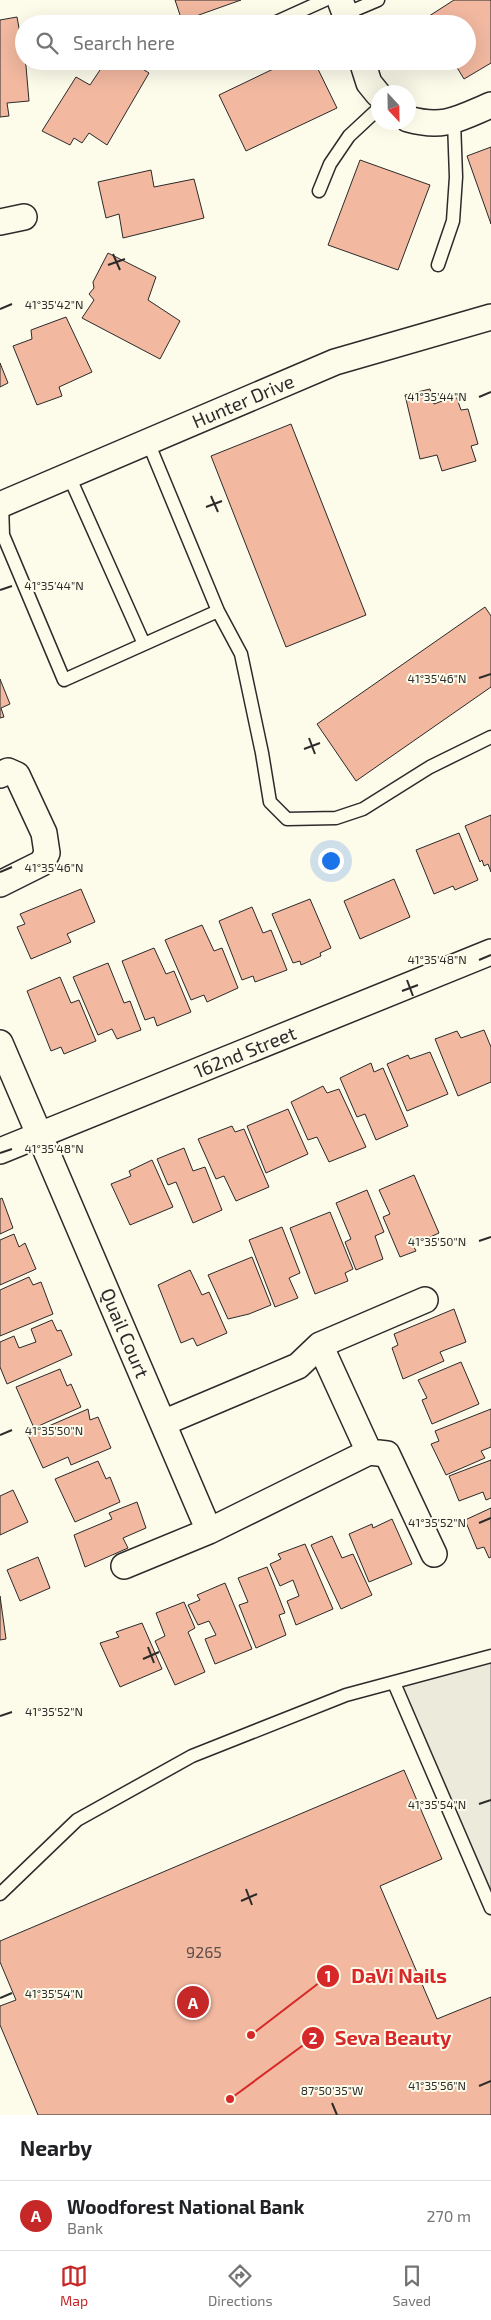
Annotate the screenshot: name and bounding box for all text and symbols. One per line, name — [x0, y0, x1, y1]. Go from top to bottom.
search box — [15, 15, 476, 70]
icon: search — [33, 29, 61, 57]
text: Search here — [73, 31, 175, 54]
north arrow — [371, 85, 416, 130]
text: 41°35'42"N — [25, 297, 83, 311]
street label: Hunter Drive — [188, 369, 297, 432]
text: 41°35'44"N — [407, 389, 467, 403]
text: 41°35'44"N — [24, 578, 84, 592]
text: 41°35'46"N — [408, 671, 466, 685]
your location — [318, 848, 344, 874]
text: 41°35'46"N — [25, 860, 83, 874]
text: 41°35'48"N — [407, 952, 467, 966]
street label: 162nd Street — [190, 1021, 299, 1082]
text: 41°35'48"N — [24, 1141, 84, 1155]
text: 41°35'50"N — [408, 1234, 466, 1248]
street label: Quail Court — [96, 1284, 155, 1381]
text: 41°35'50"N — [25, 1423, 83, 1437]
text: 41°35'52"N — [408, 1515, 466, 1529]
text: 41°35'52"N — [25, 1704, 83, 1718]
text: 41°35'54"N — [408, 1797, 466, 1811]
house number: 9265 — [186, 1942, 222, 1961]
callout: DaVi Nails — [316, 1959, 456, 1994]
text: DaVi Nails — [351, 1963, 447, 1987]
text: 1 — [325, 1967, 331, 1985]
pin: A — [177, 1983, 209, 2021]
text: 41°35'54"N — [25, 1986, 83, 2000]
callout: Seva Beauty — [300, 2021, 462, 2056]
text: Seva Beauty — [335, 2025, 452, 2050]
text: 2 — [309, 2029, 318, 2047]
text: 41°35'56"N — [408, 2078, 466, 2092]
text: 87°50'35"W — [301, 2083, 363, 2097]
text: Nearby — [20, 2135, 92, 2160]
text: Woodforest National Bank — [67, 2195, 304, 2218]
text: A — [31, 2206, 41, 2225]
text: 270 m — [427, 2206, 471, 2225]
text: Bank — [67, 2218, 103, 2237]
tab: Map — [60, 2262, 88, 2309]
tab: Directions — [208, 2262, 273, 2309]
tab: Saved — [393, 2262, 431, 2309]

